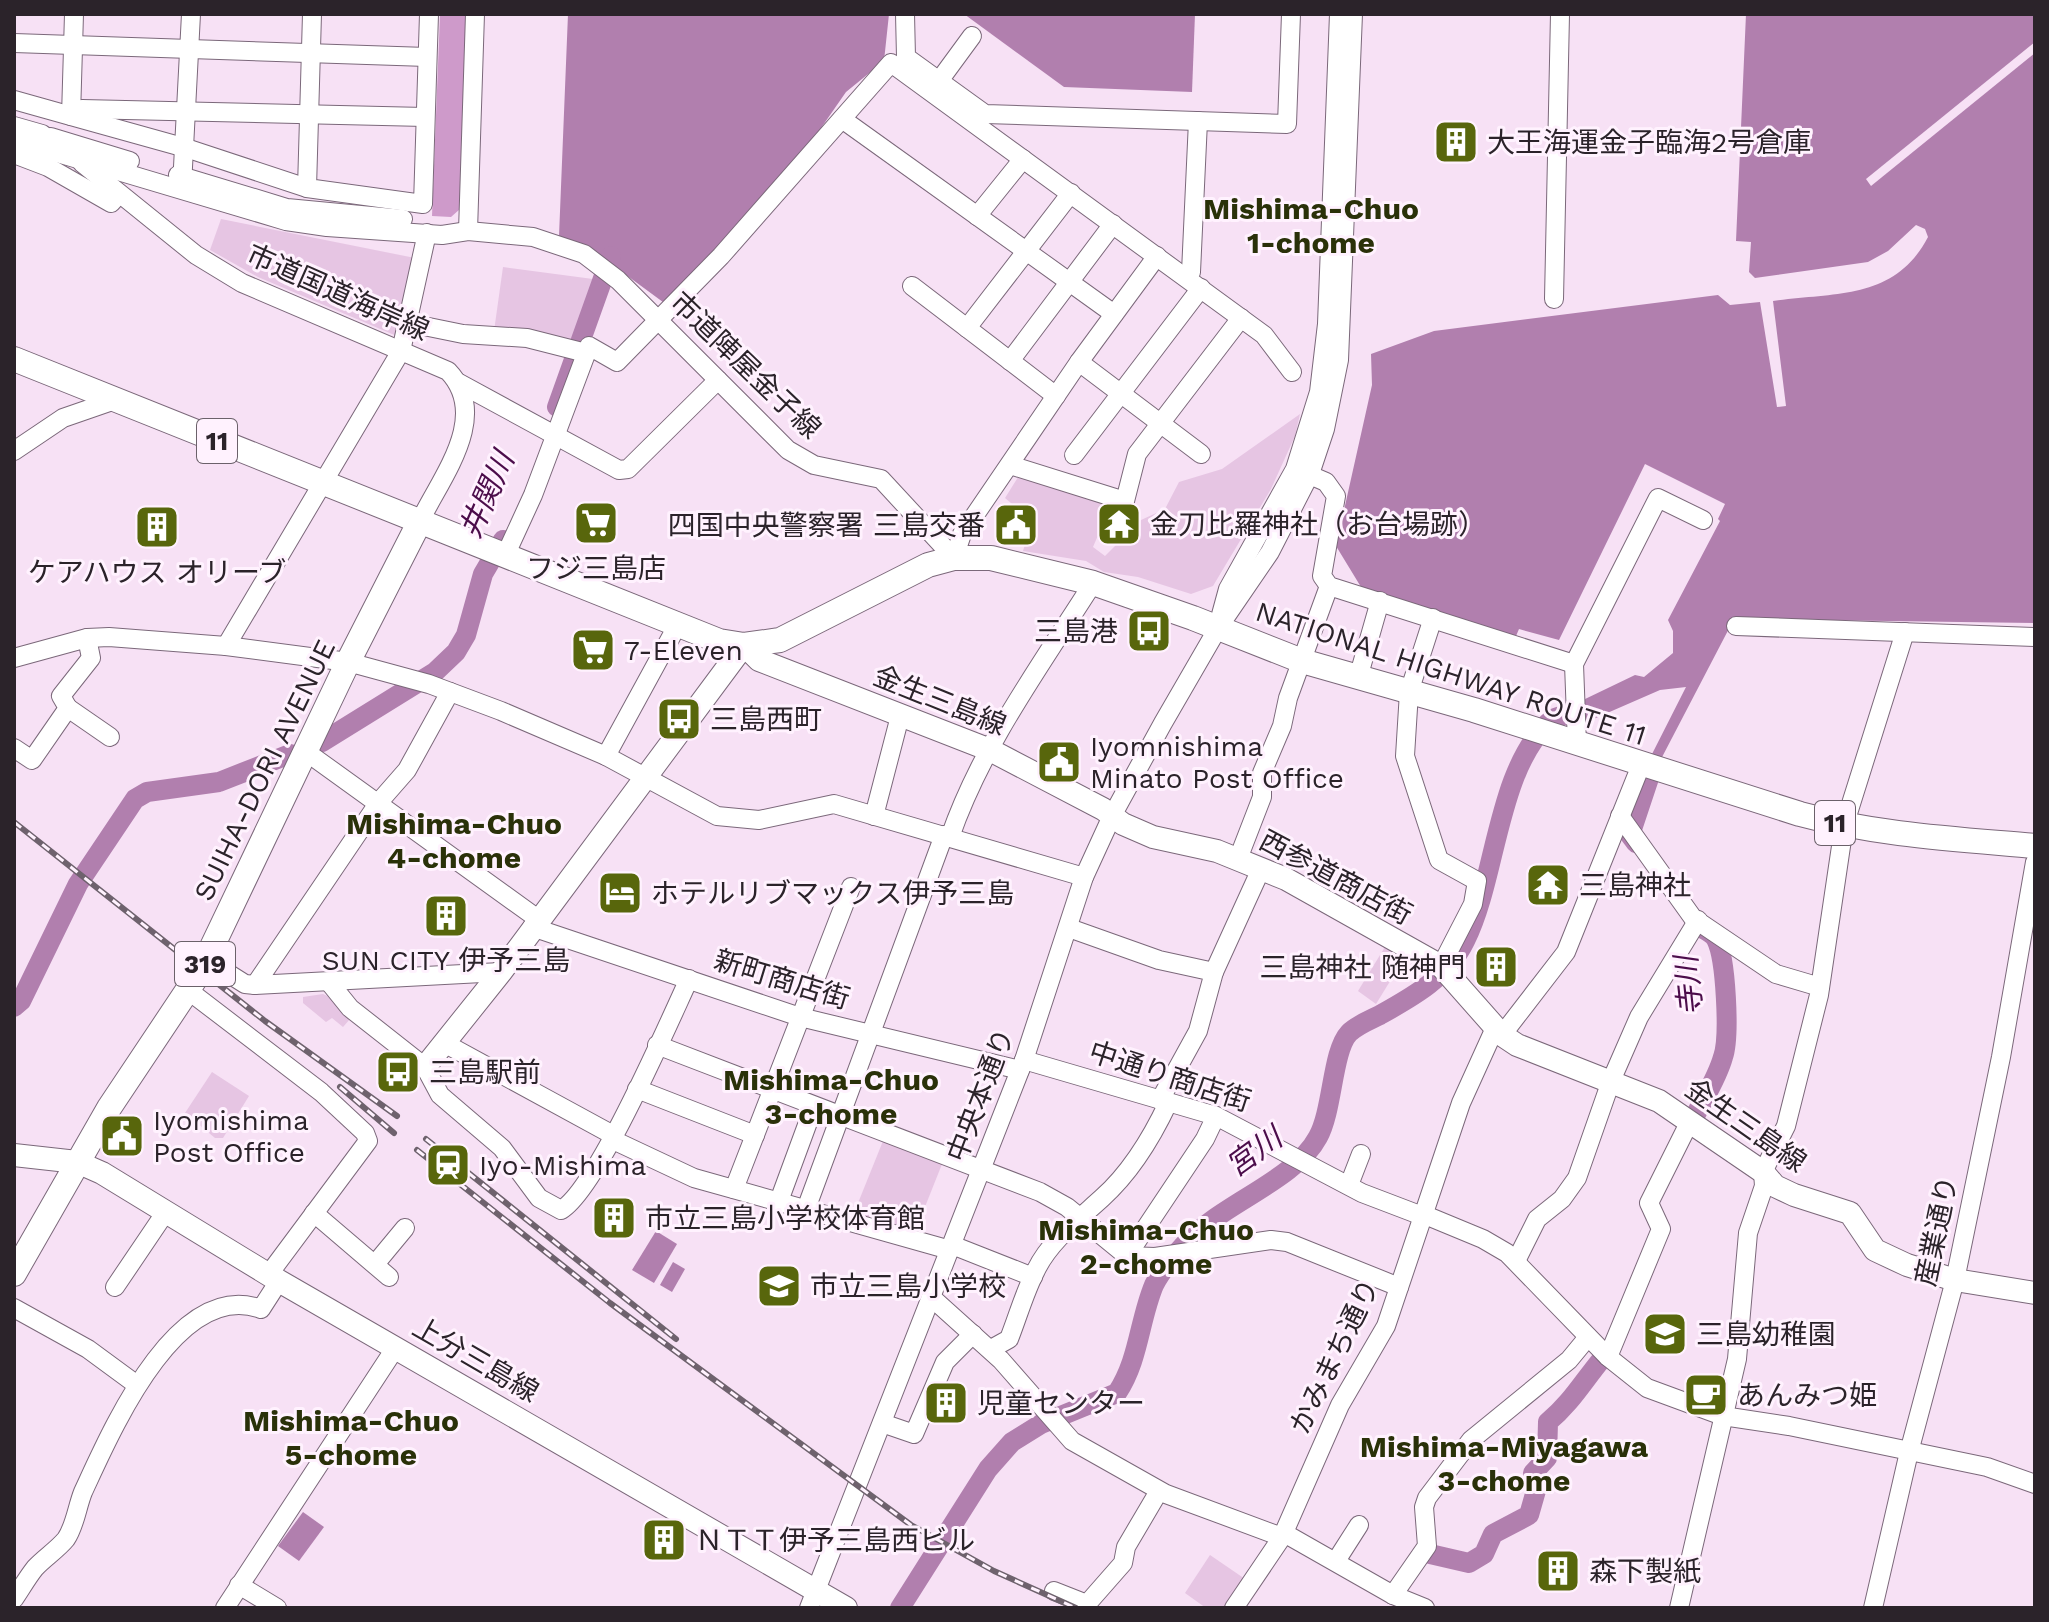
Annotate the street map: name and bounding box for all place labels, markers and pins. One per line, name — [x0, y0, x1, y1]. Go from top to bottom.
building icon: 大王海運金子臨海2号倉庫 — [1432, 118, 1480, 166]
place label: 大王海運金子臨海2号倉庫 — [1487, 126, 1811, 159]
supermarket icon: フジ三島店 — [572, 499, 620, 547]
temple icon: 金刀比羅神社（お台場跡） — [1095, 500, 1143, 548]
public building icon: 四国中央警察署 三島交番 — [992, 501, 1040, 549]
building icon: ケアハウス オリーブ — [133, 503, 181, 551]
place label: 金刀比羅神社（お台場跡） — [1150, 508, 1486, 541]
place label: 四国中央警察署 三島交番 — [667, 509, 985, 542]
place label: フジ三島店 — [526, 552, 666, 585]
place label: ケアハウス オリーブ — [28, 556, 286, 589]
bus stop icon: 三島港 — [1125, 607, 1173, 655]
place label: 三島港 — [1034, 615, 1118, 648]
supermarket icon: 7-Eleven — [569, 626, 617, 674]
place label: 7-Eleven — [624, 634, 743, 667]
bus stop icon: 三島西町 — [655, 695, 703, 743]
place label: 三島西町 — [710, 703, 822, 736]
place label: Iyomnishima Minato Post Office — [1090, 730, 1344, 795]
public building icon: Iyomnishima Minato Post Office — [1035, 738, 1083, 786]
temple icon: 三島神社 — [1524, 861, 1572, 909]
hotel icon: ホテルリブマックス伊予三島 — [596, 869, 644, 917]
place label: 三島神社 — [1579, 869, 1691, 902]
place label: ホテルリブマックス伊予三島 — [651, 877, 1014, 910]
building icon: SUN CITY 伊予三島 — [422, 892, 470, 940]
building icon: 三島神社 随神門 — [1472, 943, 1520, 991]
place label: SUN CITY 伊予三島 — [322, 944, 570, 977]
place label: 三島神社 随神門 — [1259, 951, 1465, 984]
bus stop icon: 三島駅前 — [374, 1048, 422, 1096]
place label: 三島駅前 — [429, 1056, 541, 1089]
place label: Iyomishima Post Office — [153, 1104, 309, 1169]
public building icon: Iyomishima Post Office — [98, 1112, 146, 1160]
station icon: Iyo-Mishima — [424, 1141, 472, 1189]
place label: Iyo-Mishima — [479, 1149, 646, 1182]
building icon: 市立三島小学校体育館 — [590, 1194, 638, 1242]
place label: 市立三島小学校体育館 — [645, 1202, 925, 1235]
school or university icon: 市立三島小学校 — [755, 1262, 803, 1310]
place label: 市立三島小学校 — [810, 1270, 1006, 1303]
school or university icon: 三島幼稚園 — [1641, 1310, 1689, 1358]
place label: 三島幼稚園 — [1696, 1318, 1836, 1351]
cafe icon: あんみつ姫 — [1682, 1371, 1730, 1419]
building icon: 児童センター — [922, 1379, 970, 1427]
place label: あんみつ姫 — [1737, 1379, 1877, 1412]
place label: 児童センター — [977, 1387, 1145, 1420]
building icon: ＮＴＴ伊予三島西ビル — [640, 1516, 688, 1564]
place label: ＮＴＴ伊予三島西ビル — [695, 1524, 975, 1557]
building icon: 森下製紙 — [1534, 1547, 1582, 1595]
place label: 森下製紙 — [1589, 1555, 1701, 1588]

